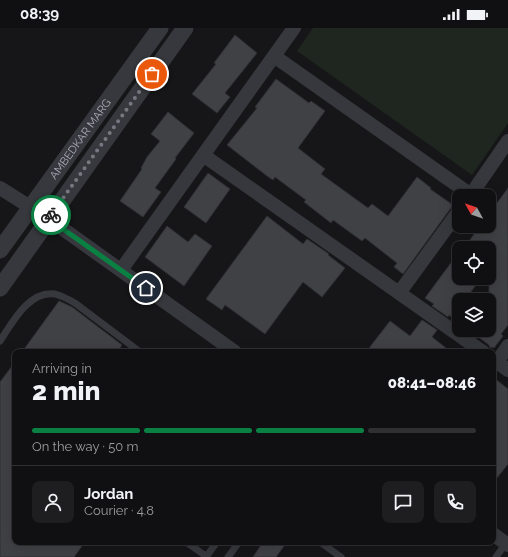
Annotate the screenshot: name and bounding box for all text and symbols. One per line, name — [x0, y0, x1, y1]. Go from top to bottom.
text: 08:39 — [20, 5, 59, 23]
pin — [135, 57, 169, 91]
icon: bag — [141, 63, 163, 85]
street label: AMBEDKAR MARG — [47, 96, 113, 181]
north arrow — [452, 189, 496, 233]
map controls — [452, 189, 496, 337]
courier — [31, 195, 71, 235]
icon: bike — [40, 204, 62, 226]
button: locate — [452, 241, 496, 285]
pin — [129, 271, 163, 305]
icon: home — [135, 277, 157, 299]
button: layers — [452, 293, 496, 337]
text: Arriving in — [32, 361, 92, 376]
text: 08:41–08:46 — [388, 374, 476, 392]
text: 2 min — [32, 376, 100, 406]
text: On the way · 50 m — [32, 439, 139, 454]
button: person — [32, 481, 74, 523]
button: chat — [382, 481, 424, 523]
button: phone — [434, 481, 476, 523]
text: Jordan — [84, 485, 133, 503]
text: Courier · 4.8 — [84, 503, 154, 518]

